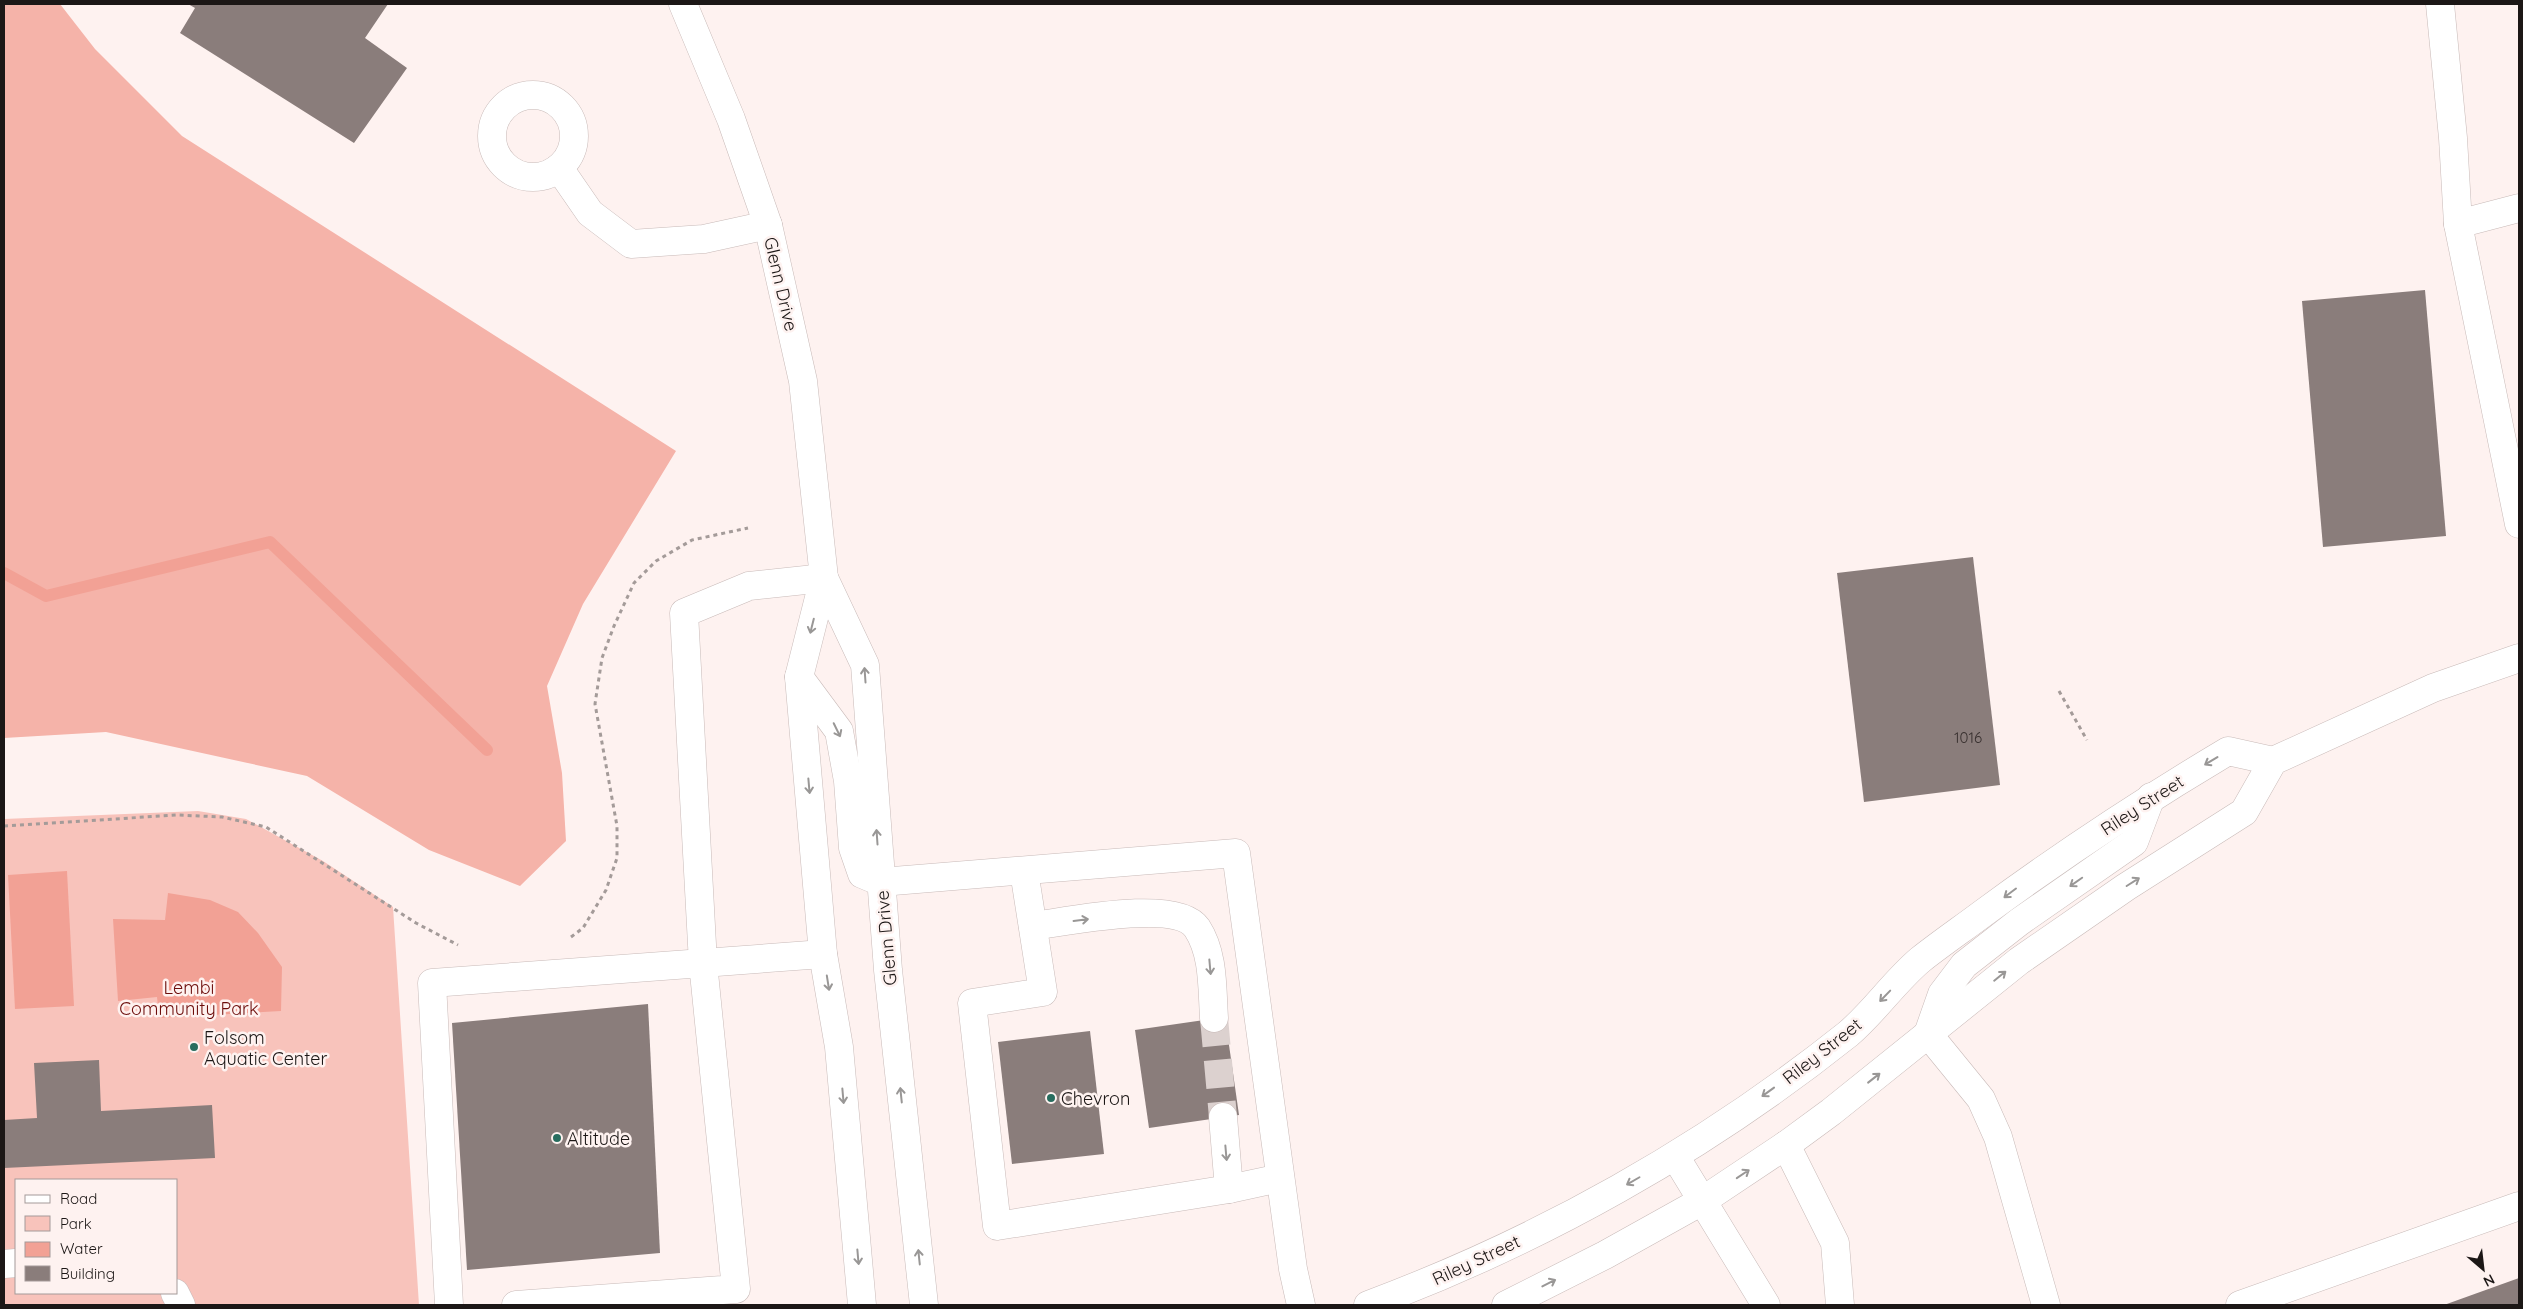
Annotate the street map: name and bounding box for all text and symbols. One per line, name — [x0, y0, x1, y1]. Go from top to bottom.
street label: Glenn Drive — [759, 235, 803, 333]
one-way arrow — [807, 617, 816, 633]
one-way arrow — [861, 667, 870, 683]
one-way arrow — [832, 723, 842, 738]
house number: 1016 — [1954, 728, 1982, 747]
one-way arrow — [2204, 757, 2218, 767]
street label: Riley Street — [2096, 770, 2188, 840]
one-way arrow — [804, 778, 813, 794]
one-way arrow — [873, 829, 882, 845]
one-way arrow — [2070, 877, 2084, 887]
one-way arrow — [2126, 877, 2140, 887]
one-way arrow — [2003, 888, 2017, 898]
street label: Glenn Drive — [870, 889, 902, 987]
one-way arrow — [1073, 915, 1089, 925]
one-way arrow — [1205, 959, 1215, 975]
one-way arrow — [1994, 971, 2007, 982]
one-way arrow — [823, 974, 833, 990]
park label: Lembi Community Park — [119, 976, 259, 1020]
one-way arrow — [1879, 990, 1891, 1002]
street label: Riley Street — [1778, 1013, 1866, 1089]
place label: Folsom Aquatic Center — [204, 1026, 327, 1070]
marker: Folsom Aquatic Center — [188, 1041, 200, 1053]
one-way arrow — [1867, 1072, 1880, 1083]
one-way arrow — [839, 1087, 848, 1103]
place label: Chevron — [1061, 1087, 1130, 1110]
one-way arrow — [1762, 1087, 1775, 1098]
one-way arrow — [896, 1088, 906, 1104]
marker: Chevron — [1045, 1092, 1057, 1104]
place label: Altitude — [567, 1127, 630, 1150]
marker: Altitude — [551, 1132, 563, 1144]
one-way arrow — [1221, 1145, 1231, 1161]
one-way arrow — [1735, 1168, 1749, 1178]
one-way arrow — [1626, 1176, 1640, 1186]
legend — [15, 1179, 178, 1294]
text: Road — [60, 1189, 97, 1208]
text: Park — [60, 1214, 92, 1233]
street label: Riley Street — [1428, 1230, 1524, 1290]
text: Water — [60, 1239, 103, 1258]
north arrow — [2458, 1244, 2508, 1294]
one-way arrow — [853, 1249, 862, 1265]
one-way arrow — [914, 1249, 924, 1265]
text: Building — [60, 1264, 115, 1283]
text: N — [2480, 1270, 2498, 1291]
one-way arrow — [1542, 1278, 1557, 1288]

